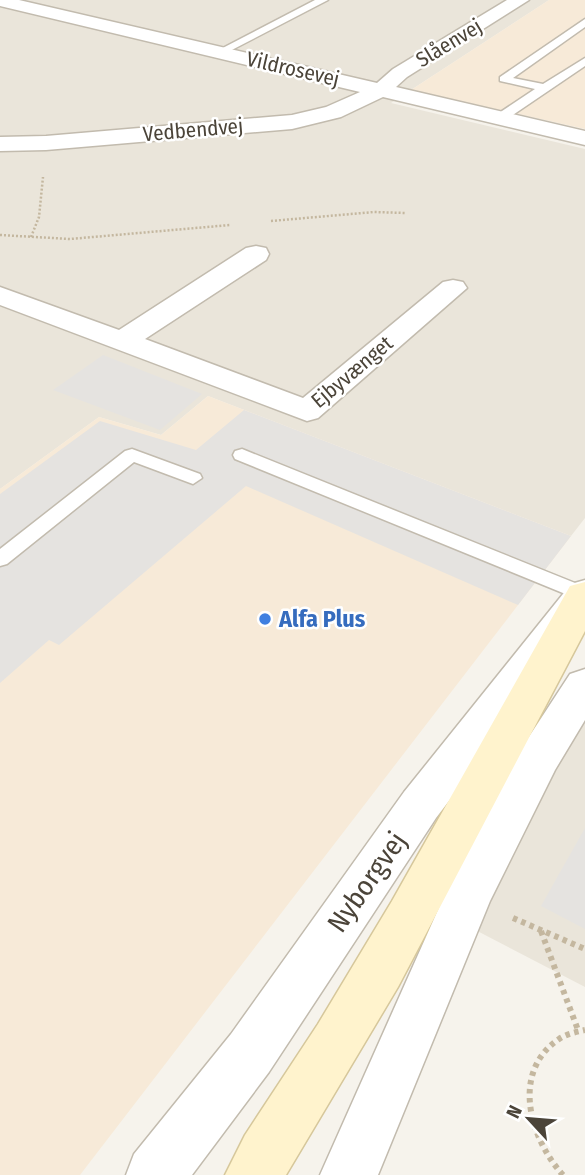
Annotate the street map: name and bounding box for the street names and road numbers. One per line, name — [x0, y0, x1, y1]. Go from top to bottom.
street label: Slåenvej — [411, 13, 487, 73]
street label: Vildrosevej — [244, 46, 342, 92]
street label: Vedbendvej — [142, 113, 244, 147]
street label: Ejbyvænget — [306, 330, 398, 414]
street label: Nyborgvej — [321, 825, 413, 939]

